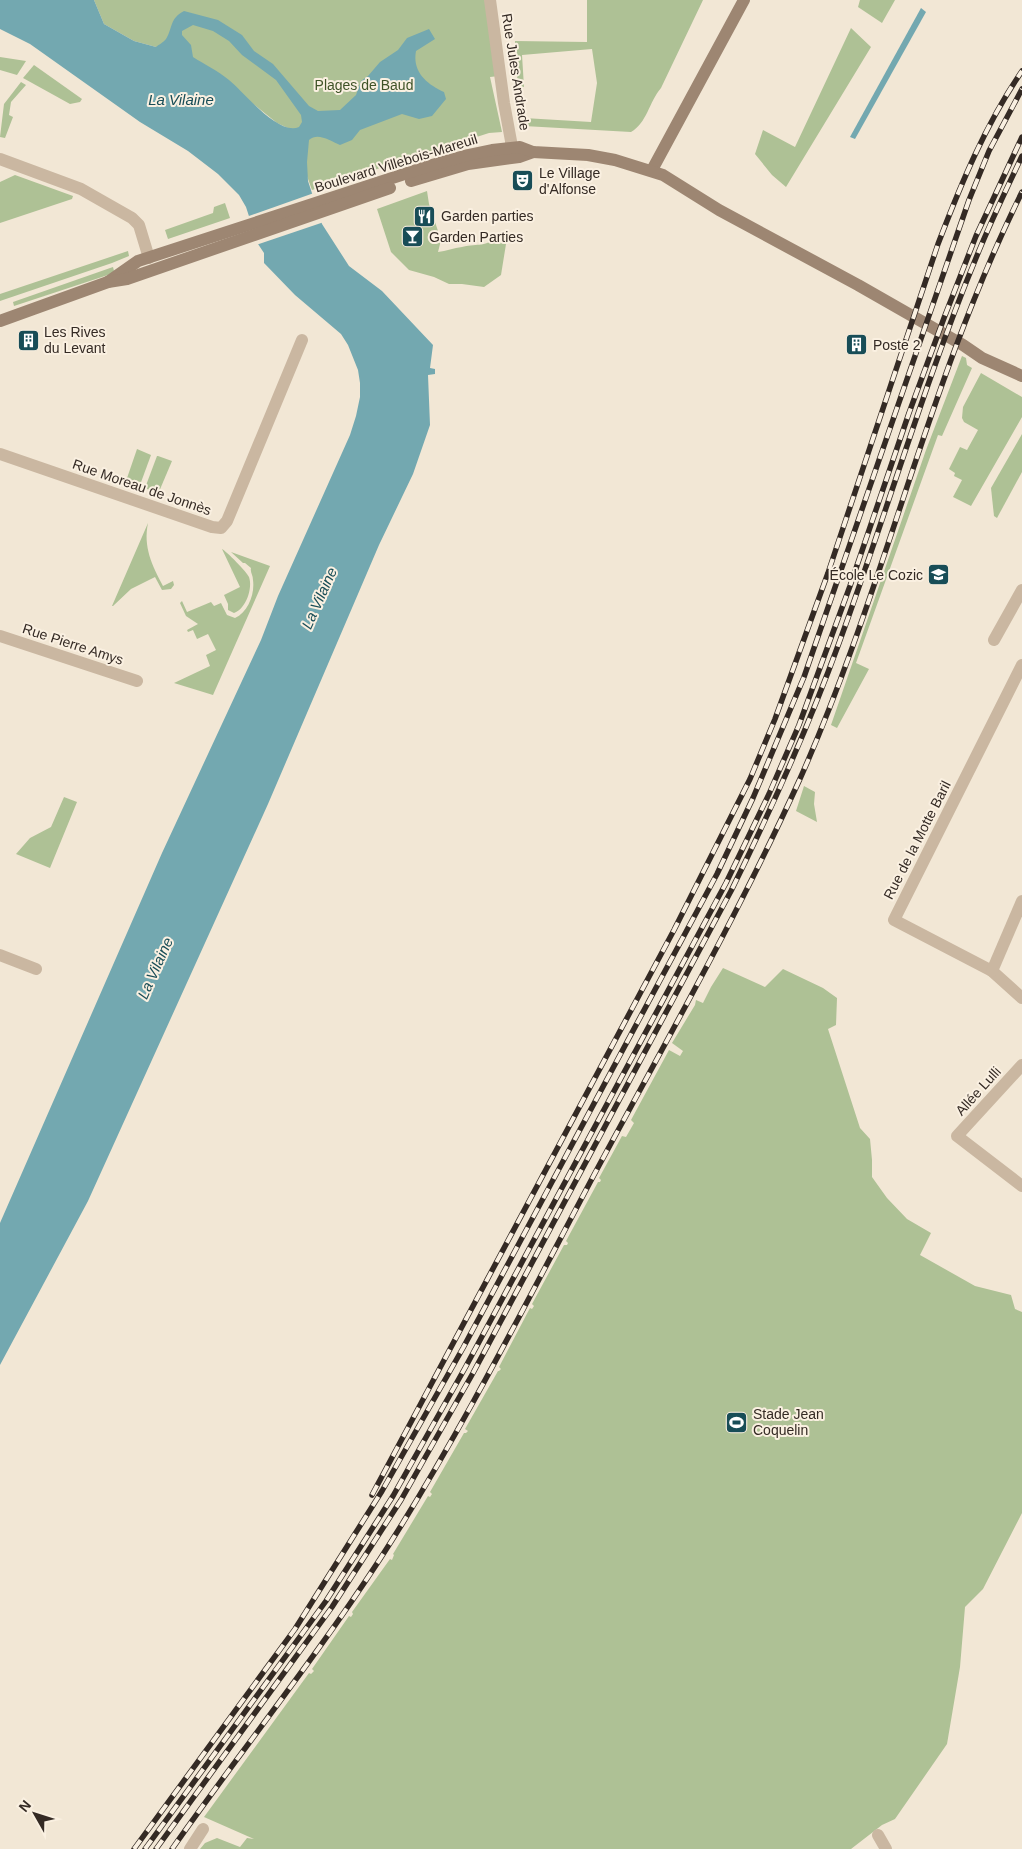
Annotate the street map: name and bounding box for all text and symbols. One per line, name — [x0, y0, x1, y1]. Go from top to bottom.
street label: Rue Jules Andrade — [499, 12, 533, 132]
park label: Plages de Baud — [315, 77, 413, 93]
water label: La Vilaine — [148, 91, 214, 108]
street label: Boulevard Villebois-Mareuil — [313, 131, 479, 195]
place label: Le Village d'Alfonse — [539, 165, 600, 197]
theatre icon: Le Village d'Alfonse — [511, 169, 535, 193]
restaurant icon: Garden parties — [413, 204, 437, 228]
place label: Garden parties — [441, 208, 534, 224]
bar icon: Garden Parties — [401, 225, 425, 249]
place label: Garden Parties — [429, 229, 523, 245]
place label: Les Rives du Levant — [44, 324, 106, 356]
building icon: Les Rives du Levant — [16, 328, 40, 352]
building icon: Poste 2 — [845, 333, 869, 357]
place label: Poste 2 — [873, 337, 921, 353]
street label: Rue Moreau de Jonnès — [71, 456, 213, 518]
school or university icon: École Le Cozic — [927, 563, 951, 587]
water label: La Vilaine — [298, 565, 340, 631]
place label: École Le Cozic — [830, 567, 923, 583]
street label: Rue Pierre Amys — [21, 620, 125, 668]
street label: Rue de la Motte Baril — [880, 778, 954, 902]
water label: La Vilaine — [134, 935, 176, 1001]
street label: Allée Lulli — [952, 1063, 1004, 1119]
place label: Stade Jean Coquelin — [753, 1406, 824, 1438]
sports icon: Stade Jean Coquelin — [725, 1410, 749, 1434]
north arrow — [10, 1789, 60, 1839]
text: N — [15, 1797, 34, 1815]

